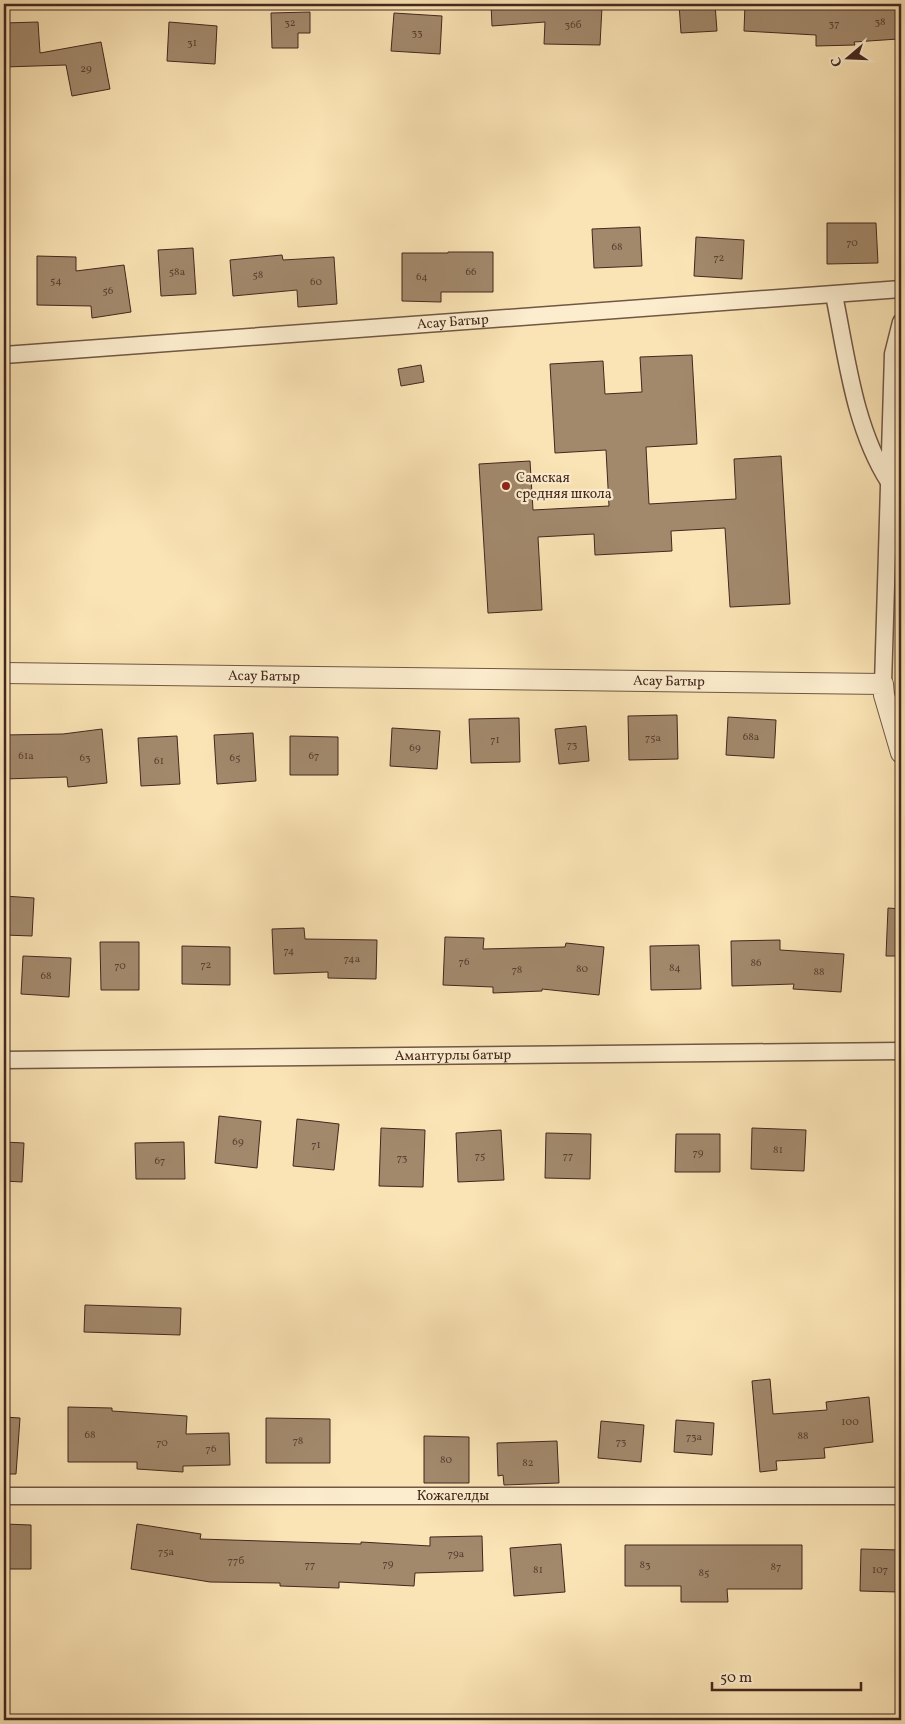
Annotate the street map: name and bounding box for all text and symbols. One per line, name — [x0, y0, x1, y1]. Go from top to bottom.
house number: 38 — [874, 15, 886, 30]
house number: 32 — [284, 16, 296, 31]
house number: 37 — [829, 17, 839, 32]
house number: 36б — [564, 18, 582, 33]
house number: 33 — [411, 26, 423, 41]
north arrow — [822, 32, 872, 82]
house number: 31 — [187, 36, 197, 51]
text: С — [827, 54, 848, 69]
house number: 29 — [80, 62, 92, 77]
house number: 70 — [846, 236, 858, 251]
house number: 68 — [611, 240, 623, 255]
house number: 72 — [713, 251, 725, 266]
house number: 58а — [169, 265, 186, 280]
house number: 66 — [465, 265, 477, 280]
house number: 58 — [253, 268, 264, 283]
house number: 64 — [416, 270, 428, 285]
house number: 54 — [50, 274, 62, 289]
house number: 60 — [310, 275, 322, 290]
house number: 56 — [103, 284, 114, 299]
street label: Асау Батыр — [416, 310, 489, 334]
place label: Самская средняя школа — [516, 469, 612, 504]
marker: Самская средняя школа — [500, 480, 512, 492]
street label: Асау Батыр — [228, 666, 300, 686]
street label: Асау Батыр — [633, 671, 705, 691]
house number: 68а — [743, 730, 760, 745]
house number: 75а — [645, 731, 662, 746]
house number: 71 — [490, 733, 500, 748]
house number: 73 — [567, 738, 578, 753]
house number: 69 — [409, 741, 421, 756]
house number: 61а — [18, 749, 34, 764]
house number: 67 — [309, 749, 319, 764]
house number: 63 — [79, 751, 91, 766]
house number: 65 — [230, 751, 240, 766]
house number: 61 — [154, 754, 164, 769]
house number: 74 — [284, 944, 295, 959]
house number: 74а — [344, 952, 361, 967]
house number: 76 — [459, 955, 470, 970]
house number: 86 — [750, 956, 762, 971]
house number: 72 — [200, 958, 212, 973]
house number: 70 — [114, 959, 126, 974]
house number: 84 — [669, 961, 681, 976]
house number: 80 — [576, 962, 588, 977]
house number: 78 — [512, 963, 523, 978]
house number: 88 — [813, 965, 825, 980]
house number: 68 — [40, 969, 52, 984]
street label: Амантурлы батыр — [395, 1045, 511, 1066]
house number: 69 — [232, 1135, 244, 1150]
house number: 71 — [311, 1138, 321, 1153]
house number: 81 — [773, 1143, 783, 1158]
house number: 79 — [693, 1146, 704, 1161]
house number: 75 — [475, 1149, 485, 1164]
house number: 77 — [563, 1149, 573, 1164]
house number: 73 — [397, 1151, 408, 1166]
house number: 67 — [155, 1154, 165, 1169]
house number: 100 — [841, 1415, 859, 1430]
house number: 68 — [84, 1428, 96, 1443]
house number: 88 — [797, 1429, 809, 1444]
house number: 73а — [686, 1430, 703, 1445]
house number: 78 — [293, 1434, 304, 1449]
house number: 73 — [616, 1435, 627, 1450]
house number: 70 — [156, 1436, 168, 1451]
house number: 76 — [206, 1442, 217, 1457]
house number: 80 — [440, 1453, 452, 1468]
house number: 82 — [522, 1456, 534, 1471]
street label: Кожагелды — [417, 1487, 489, 1506]
house number: 75а — [158, 1545, 175, 1560]
house number: 79а — [448, 1547, 465, 1562]
house number: 77б — [228, 1554, 244, 1569]
house number: 79 — [383, 1557, 394, 1572]
house number: 77 — [305, 1558, 315, 1573]
house number: 83 — [639, 1558, 651, 1573]
house number: 87 — [771, 1560, 781, 1575]
house number: 81 — [533, 1563, 543, 1578]
house number: 107 — [872, 1563, 888, 1578]
house number: 85 — [699, 1566, 709, 1581]
scale bar — [712, 1659, 861, 1691]
text: 50 m — [720, 1668, 752, 1689]

